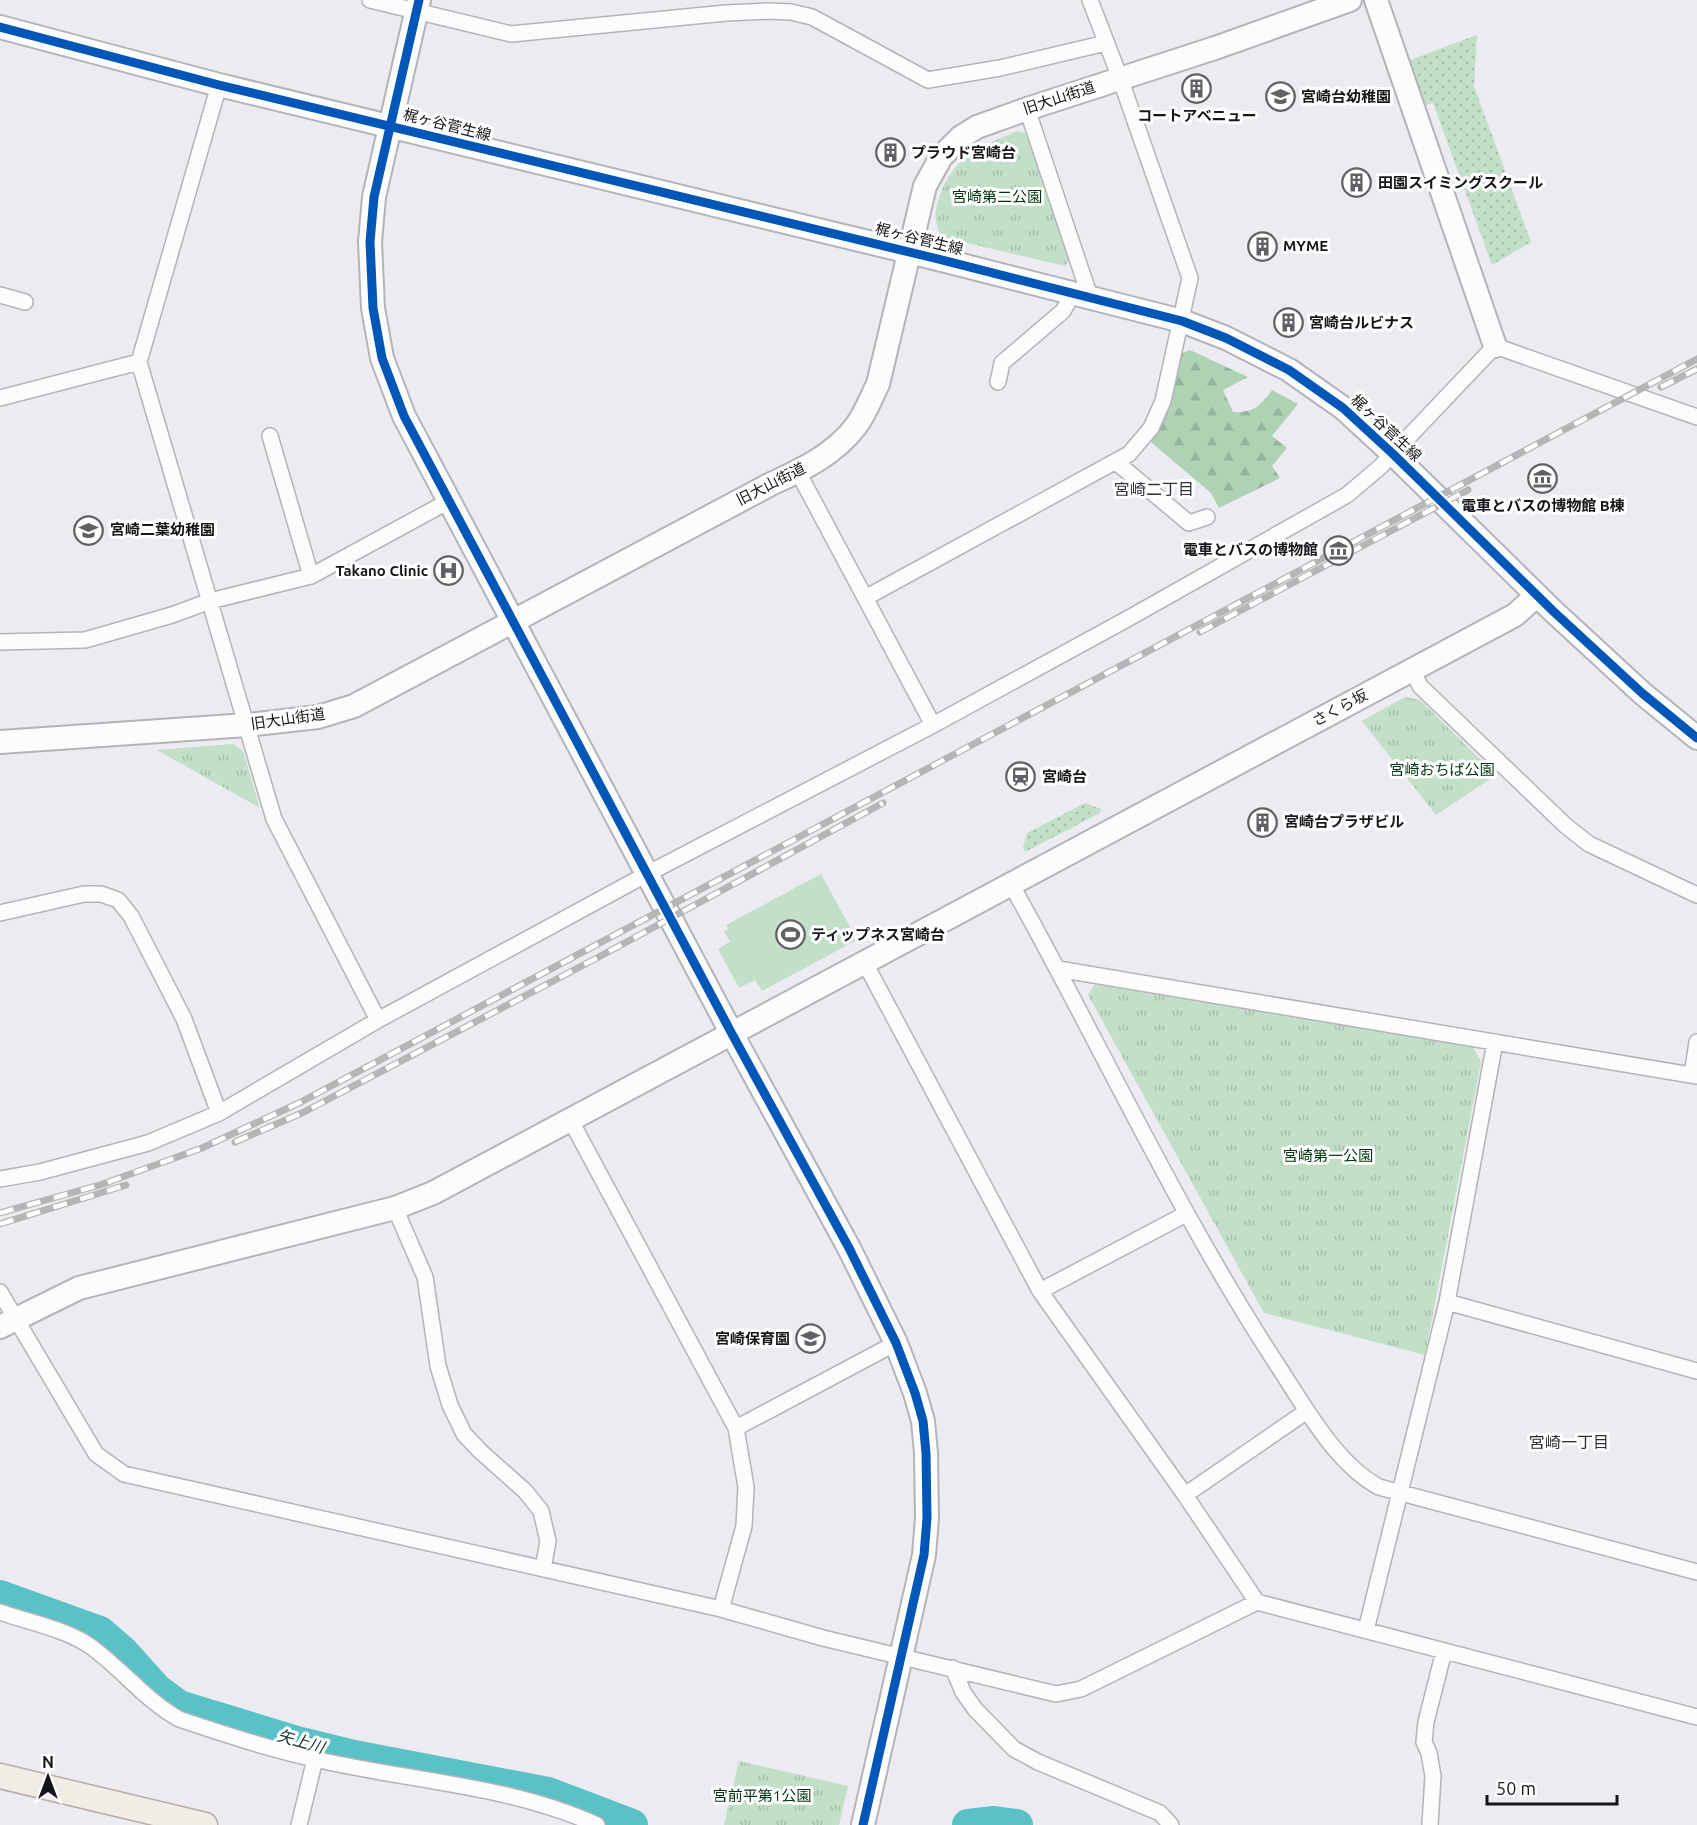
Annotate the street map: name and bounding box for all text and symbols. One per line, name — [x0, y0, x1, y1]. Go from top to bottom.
building icon: コートアベニュー — [1181, 73, 1213, 105]
street label: 旧大山街道 — [1021, 78, 1097, 117]
school or university icon: 宮崎台幼稚園 — [1264, 81, 1296, 113]
place label: 宮崎台幼稚園 — [1301, 88, 1391, 105]
street label: 梶ヶ谷菅生線 — [401, 105, 493, 144]
place label: コートアベニュー — [1137, 107, 1257, 124]
building icon: プラウド宮崎台 — [874, 137, 906, 169]
place label: プラウド宮崎台 — [911, 144, 1016, 161]
building icon: 田園スイミングスクール — [1341, 167, 1373, 199]
place label: 田園スイミングスクール — [1378, 174, 1543, 191]
park label: 宮崎第二公園 — [952, 188, 1042, 205]
street label: 梶ヶ谷菅生線 — [873, 219, 965, 258]
building icon: MYME — [1246, 230, 1278, 262]
place label: MYME — [1283, 237, 1328, 254]
building icon: 宮崎台ルビナス — [1272, 307, 1304, 339]
place label: 宮崎台ルビナス — [1309, 314, 1414, 331]
street label: 梶ヶ谷菅生線 — [1348, 391, 1425, 465]
street label: 旧大山街道 — [733, 459, 808, 508]
museum icon: 電車とバスの博物館 B棟 — [1527, 463, 1559, 495]
district label: 宮崎二丁目 — [1114, 480, 1194, 498]
place label: 電車とバスの博物館 B棟 — [1461, 497, 1625, 514]
school or university icon: 宮崎二葉幼稚園 — [73, 514, 105, 546]
place label: 宮崎二葉幼稚園 — [110, 521, 215, 538]
museum icon: 電車とバスの博物館 — [1323, 534, 1355, 566]
place label: 電車とバスの博物館 — [1183, 541, 1318, 558]
hospital icon: Takano Clinic — [433, 555, 465, 587]
place label: Takano Clinic — [335, 562, 428, 579]
street label: さくら坂 — [1309, 686, 1370, 729]
street label: 旧大山街道 — [250, 705, 326, 732]
station icon: 宮崎台 — [1005, 761, 1037, 793]
park label: 宮崎おちば公園 — [1389, 761, 1495, 778]
place label: 宮崎台 — [1042, 768, 1087, 785]
building icon: 宮崎台プラザビル — [1247, 806, 1279, 838]
place label: 宮崎台プラザビル — [1284, 813, 1404, 830]
sports icon: ティップネス宮崎台 — [774, 919, 806, 951]
place label: ティップネス宮崎台 — [811, 926, 945, 943]
park label: 宮崎第一公園 — [1283, 1147, 1373, 1164]
school or university icon: 宮崎保育園 — [795, 1323, 827, 1355]
place label: 宮崎保育園 — [715, 1330, 790, 1347]
district label: 宮崎一丁目 — [1529, 1433, 1609, 1451]
water label: 矢上川 — [275, 1726, 328, 1757]
north arrow — [18, 1747, 78, 1807]
text: N — [42, 1753, 54, 1771]
scale bar — [1487, 1768, 1618, 1806]
text: 50 m — [1496, 1778, 1536, 1798]
park label: 宮前平第1公園 — [713, 1787, 811, 1804]

